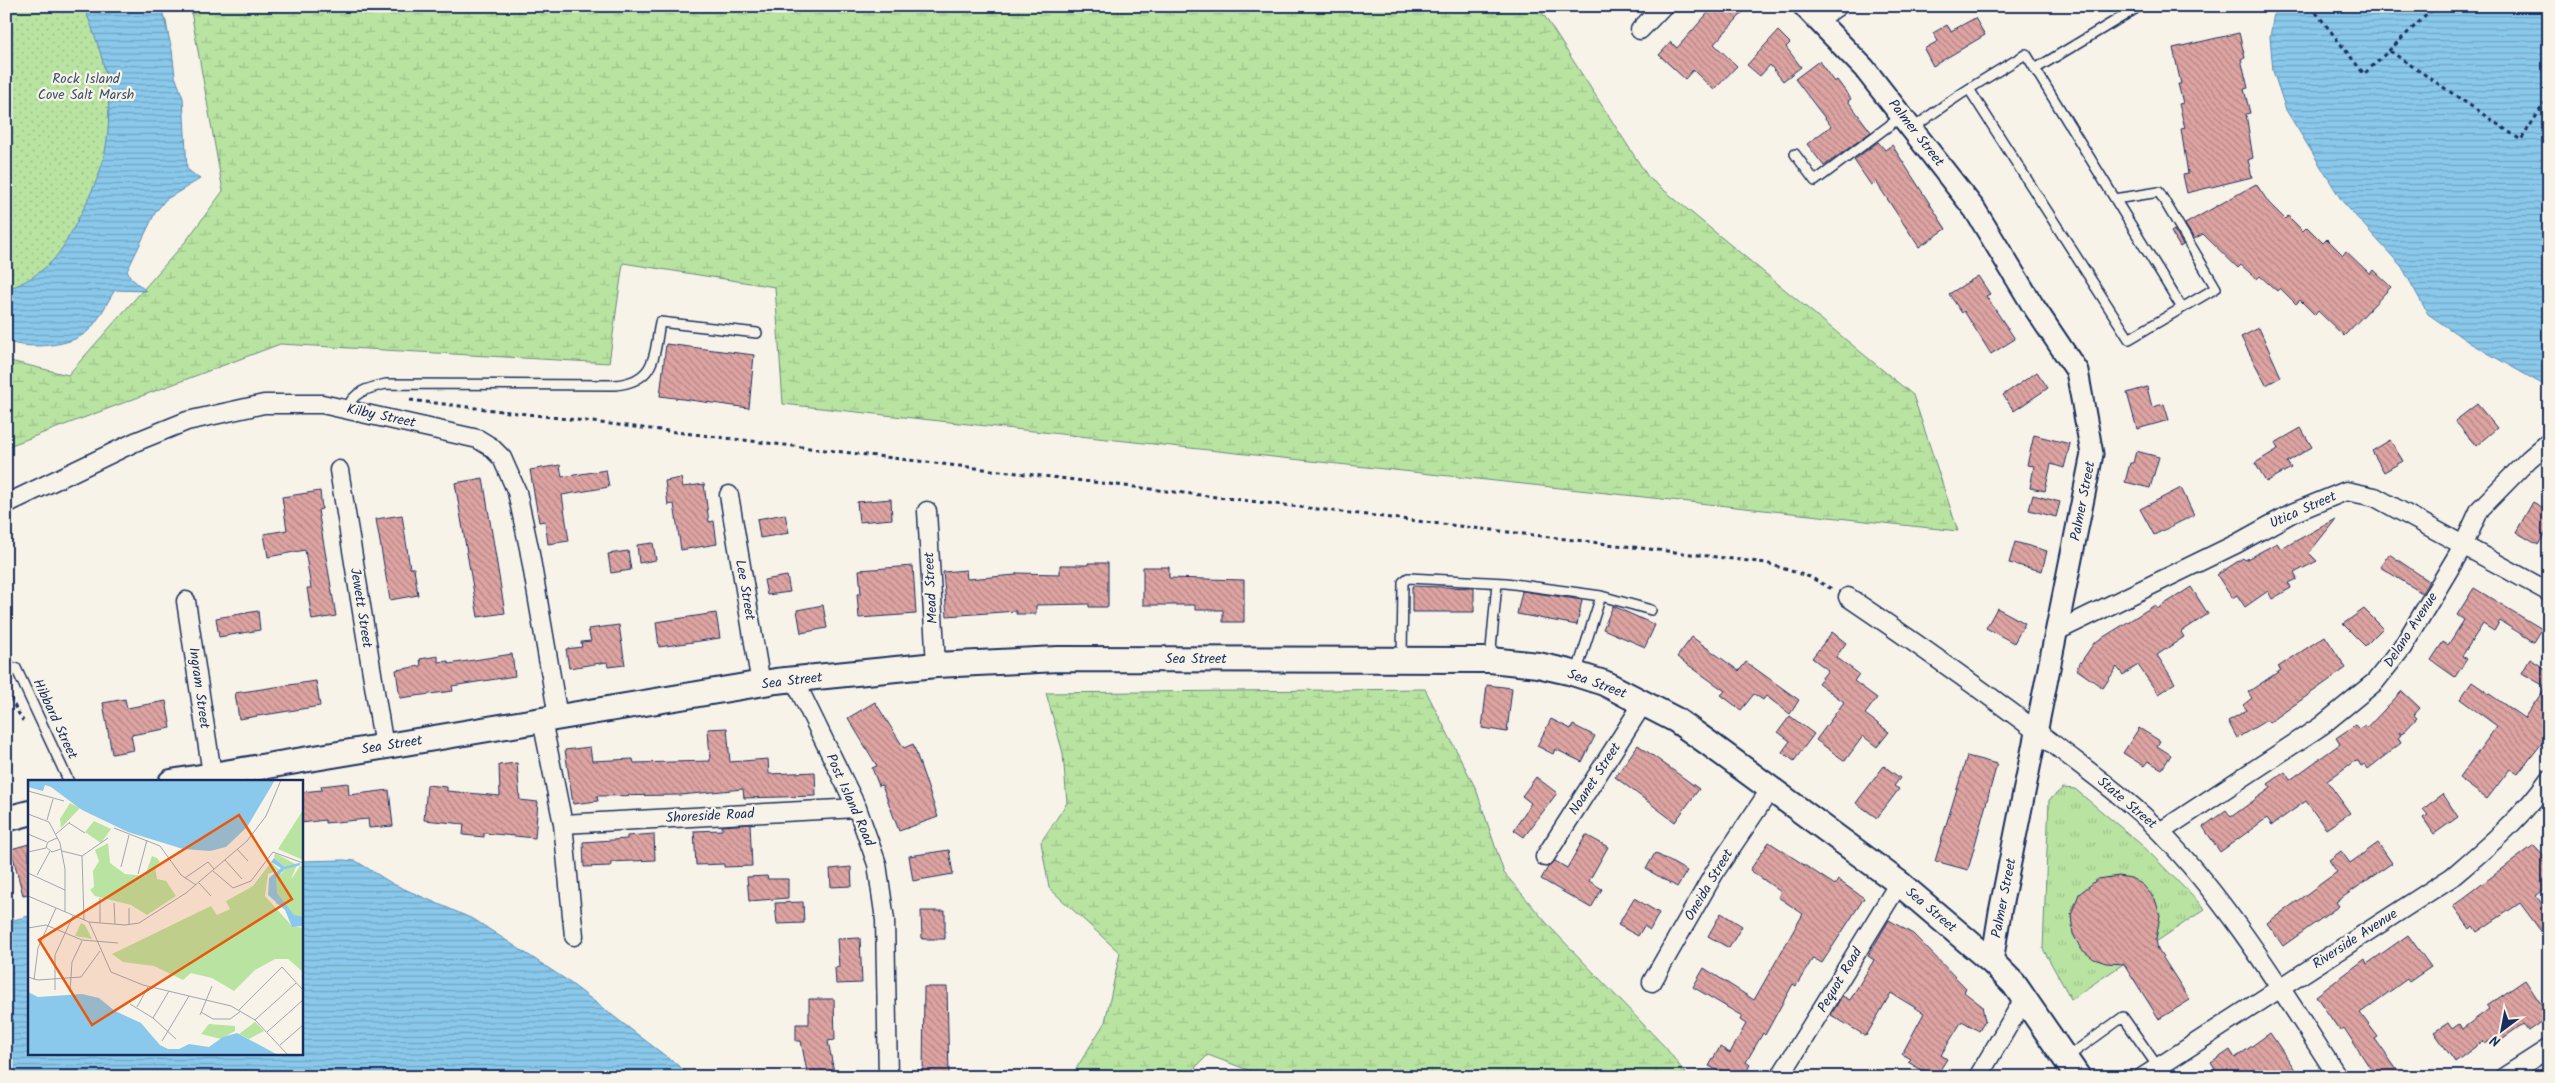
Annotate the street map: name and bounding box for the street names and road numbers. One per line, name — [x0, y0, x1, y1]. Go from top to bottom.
street label: Palmer Street — [1882, 94, 1950, 172]
street label: Kilby Street — [344, 398, 418, 434]
street label: Palmer Street — [2064, 459, 2102, 543]
street label: Utica Street — [2266, 485, 2340, 534]
street label: Mead Street — [918, 551, 944, 625]
street label: Lee Street — [729, 558, 761, 623]
street label: Jewett Street — [344, 567, 378, 650]
street label: Delano Avenue — [2378, 587, 2444, 672]
street label: Ingram Street — [182, 646, 216, 731]
street label: Sea Street — [1165, 648, 1227, 670]
street label: Sea Street — [1564, 663, 1630, 705]
street label: Sea Street — [760, 666, 824, 696]
street label: Hibbard Street — [27, 675, 84, 763]
street label: Sea Street — [360, 729, 425, 761]
street label: Noanet Street — [1563, 738, 1627, 820]
street label: Post Island Road — [820, 750, 881, 851]
street label: State Street — [2092, 771, 2162, 835]
street label: Shoreside Road — [665, 803, 756, 829]
street label: Oneida Street — [1679, 844, 1739, 925]
street label: Palmer Street — [1985, 856, 2023, 940]
street label: Sea Street — [1900, 882, 1962, 939]
street label: Riverside Avenue — [2308, 903, 2403, 975]
street label: Pequot Road — [1812, 942, 1869, 1017]

